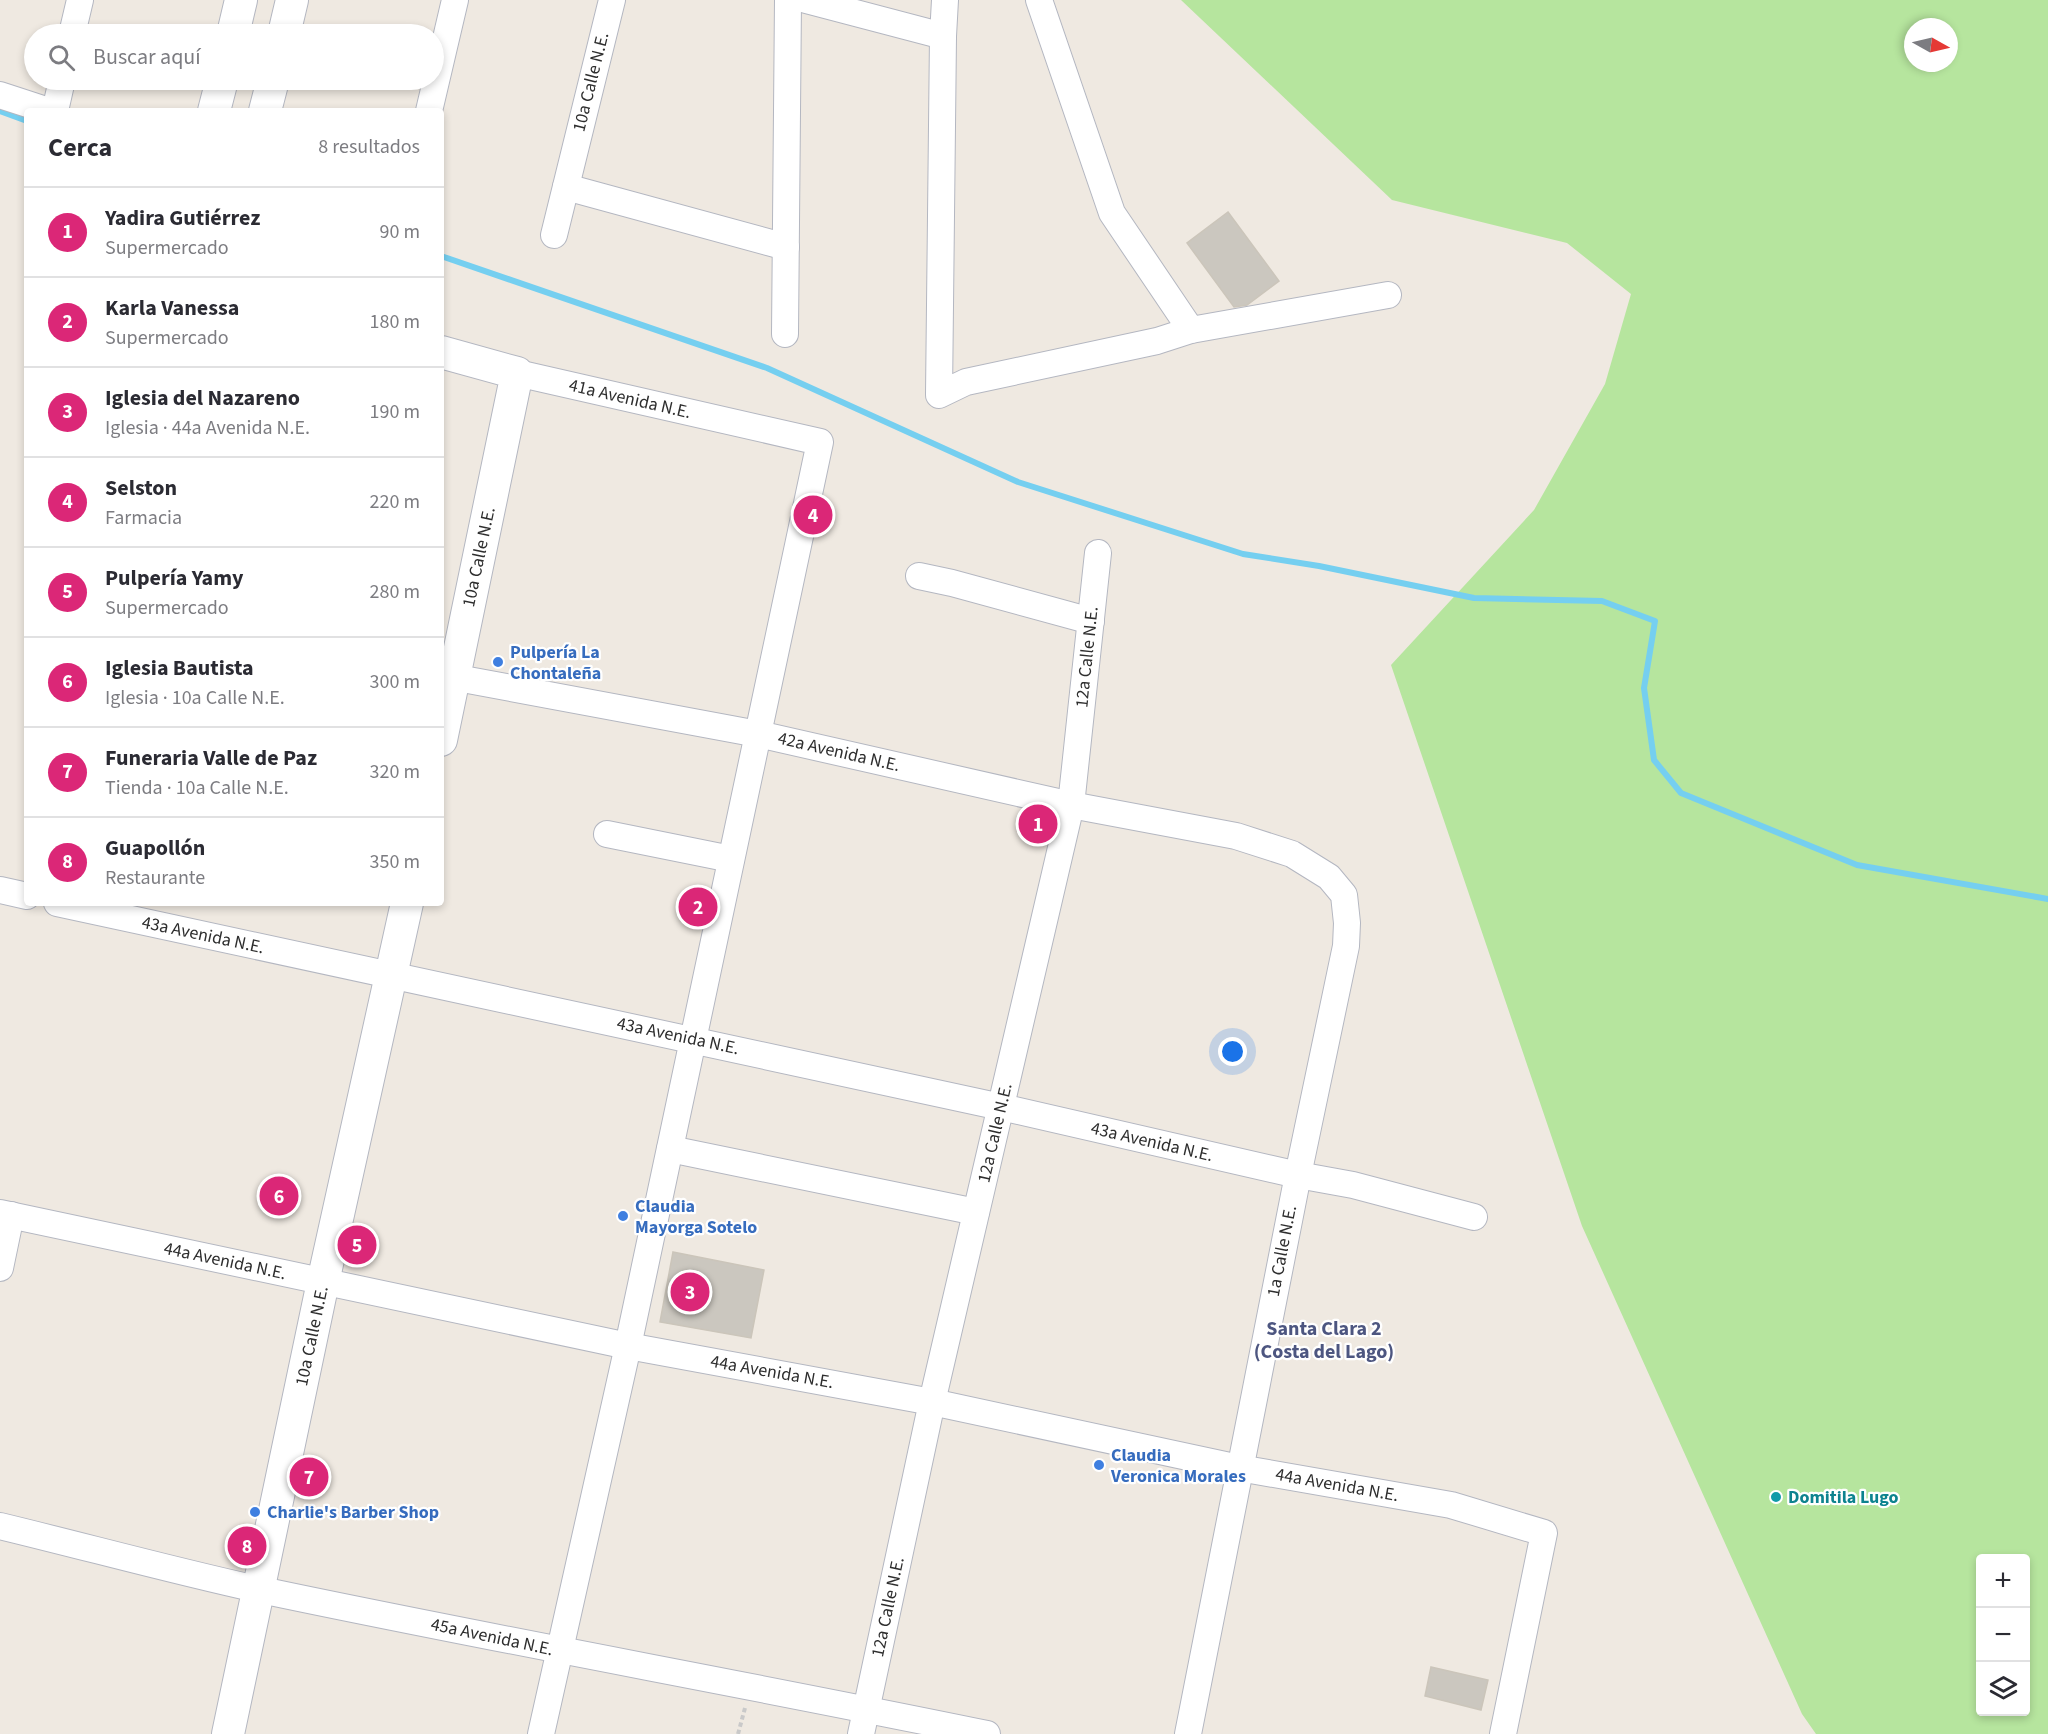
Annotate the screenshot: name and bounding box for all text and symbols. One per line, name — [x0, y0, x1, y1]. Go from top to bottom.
north arrow — [1904, 18, 1958, 72]
search box — [24, 24, 444, 90]
street label: 10a Calle N.E. — [567, 30, 615, 134]
icon: search — [45, 41, 78, 74]
text: Buscar aquí — [93, 41, 201, 73]
text: Cerca — [48, 129, 112, 166]
text: 8 resultados — [318, 133, 420, 161]
text: Yadira Gutiérrez — [105, 202, 260, 234]
text: 1 — [62, 218, 73, 246]
text: 90 m — [380, 218, 420, 246]
text: Supermercado — [105, 234, 229, 262]
text: Karla Vanessa — [105, 292, 239, 324]
text: 2 — [62, 308, 73, 336]
text: 180 m — [370, 308, 420, 336]
text: Supermercado — [105, 324, 229, 352]
street label: 41a Avenida N.E. — [567, 373, 693, 425]
text: Iglesia del Nazareno — [105, 382, 300, 414]
text: 3 — [62, 398, 73, 426]
text: 190 m — [370, 398, 420, 426]
text: Iglesia · 44a Avenida N.E. — [105, 414, 310, 442]
text: Selston — [105, 472, 177, 504]
text: 4 — [62, 488, 73, 516]
text: 220 m — [370, 488, 420, 516]
pin: 4 — [794, 492, 832, 538]
text: Farmacia — [105, 504, 182, 532]
street label: 10a Calle N.E. — [456, 505, 502, 609]
text: Pulpería Yamy — [105, 562, 244, 594]
text: 5 — [62, 578, 73, 606]
text: 280 m — [370, 578, 420, 606]
text: Supermercado — [105, 594, 229, 622]
street label: 12a Calle N.E. — [1069, 605, 1105, 709]
place label: Pulpería La Chontaleña — [510, 640, 601, 686]
text: Iglesia Bautista — [105, 652, 254, 684]
marker: Pulpería La Chontaleña — [491, 655, 505, 669]
text: 6 — [62, 668, 73, 696]
text: 300 m — [370, 668, 420, 696]
text: Iglesia · 10a Calle N.E. — [105, 684, 285, 712]
street label: 42a Avenida N.E. — [776, 726, 902, 778]
text: Funeraria Valle de Paz — [105, 742, 317, 774]
text: 7 — [62, 758, 73, 786]
text: 320 m — [370, 758, 420, 786]
text: Tienda · 10a Calle N.E. — [105, 774, 289, 802]
pin: 1 — [1018, 802, 1058, 846]
text: Guapollón — [105, 832, 205, 864]
text: 8 — [62, 848, 73, 876]
text: 350 m — [370, 848, 420, 876]
text: Restaurante — [105, 864, 205, 892]
pin: 2 — [678, 884, 718, 930]
street label: 43a Avenida N.E. — [140, 910, 266, 960]
street label: 43a Avenida N.E. — [615, 1011, 741, 1061]
your location — [1218, 1037, 1247, 1066]
street label: 12a Calle N.E. — [971, 1081, 1019, 1185]
street label: 43a Avenida N.E. — [1089, 1116, 1215, 1168]
pin: 6 — [260, 1174, 298, 1218]
place label: Claudia Mayorga Sotelo — [635, 1194, 757, 1240]
street label: 1a Calle N.E. — [1261, 1203, 1303, 1299]
marker: Claudia Mayorga Sotelo — [616, 1209, 630, 1223]
pin: 5 — [338, 1222, 376, 1268]
street label: 44a Avenida N.E. — [162, 1236, 288, 1286]
pin: 3 — [670, 1270, 710, 1314]
street label: 10a Calle N.E. — [289, 1284, 335, 1388]
district label: Santa Clara 2 (Costa del Lago) — [1254, 1315, 1394, 1366]
street label: 44a Avenida N.E. — [709, 1349, 835, 1395]
place label: Claudia Veronica Morales — [1110, 1443, 1246, 1489]
pin: 7 — [290, 1454, 328, 1500]
marker: Claudia Veronica Morales — [1092, 1458, 1106, 1472]
street label: 44a Avenida N.E. — [1274, 1462, 1400, 1508]
place label: Domitila Lugo — [1788, 1485, 1899, 1510]
marker: Domitila Lugo — [1769, 1490, 1783, 1504]
place label: Charlie's Barber Shop — [267, 1500, 439, 1525]
marker: Charlie's Barber Shop — [248, 1505, 262, 1519]
pin: 8 — [228, 1524, 266, 1568]
map controls — [1976, 1554, 2030, 1716]
button: + — [1976, 1554, 2030, 1608]
street label: 12a Calle N.E. — [865, 1555, 911, 1659]
button: − — [1976, 1608, 2030, 1662]
street label: 45a Avenida N.E. — [429, 1612, 555, 1662]
button: layers — [1976, 1662, 2030, 1716]

